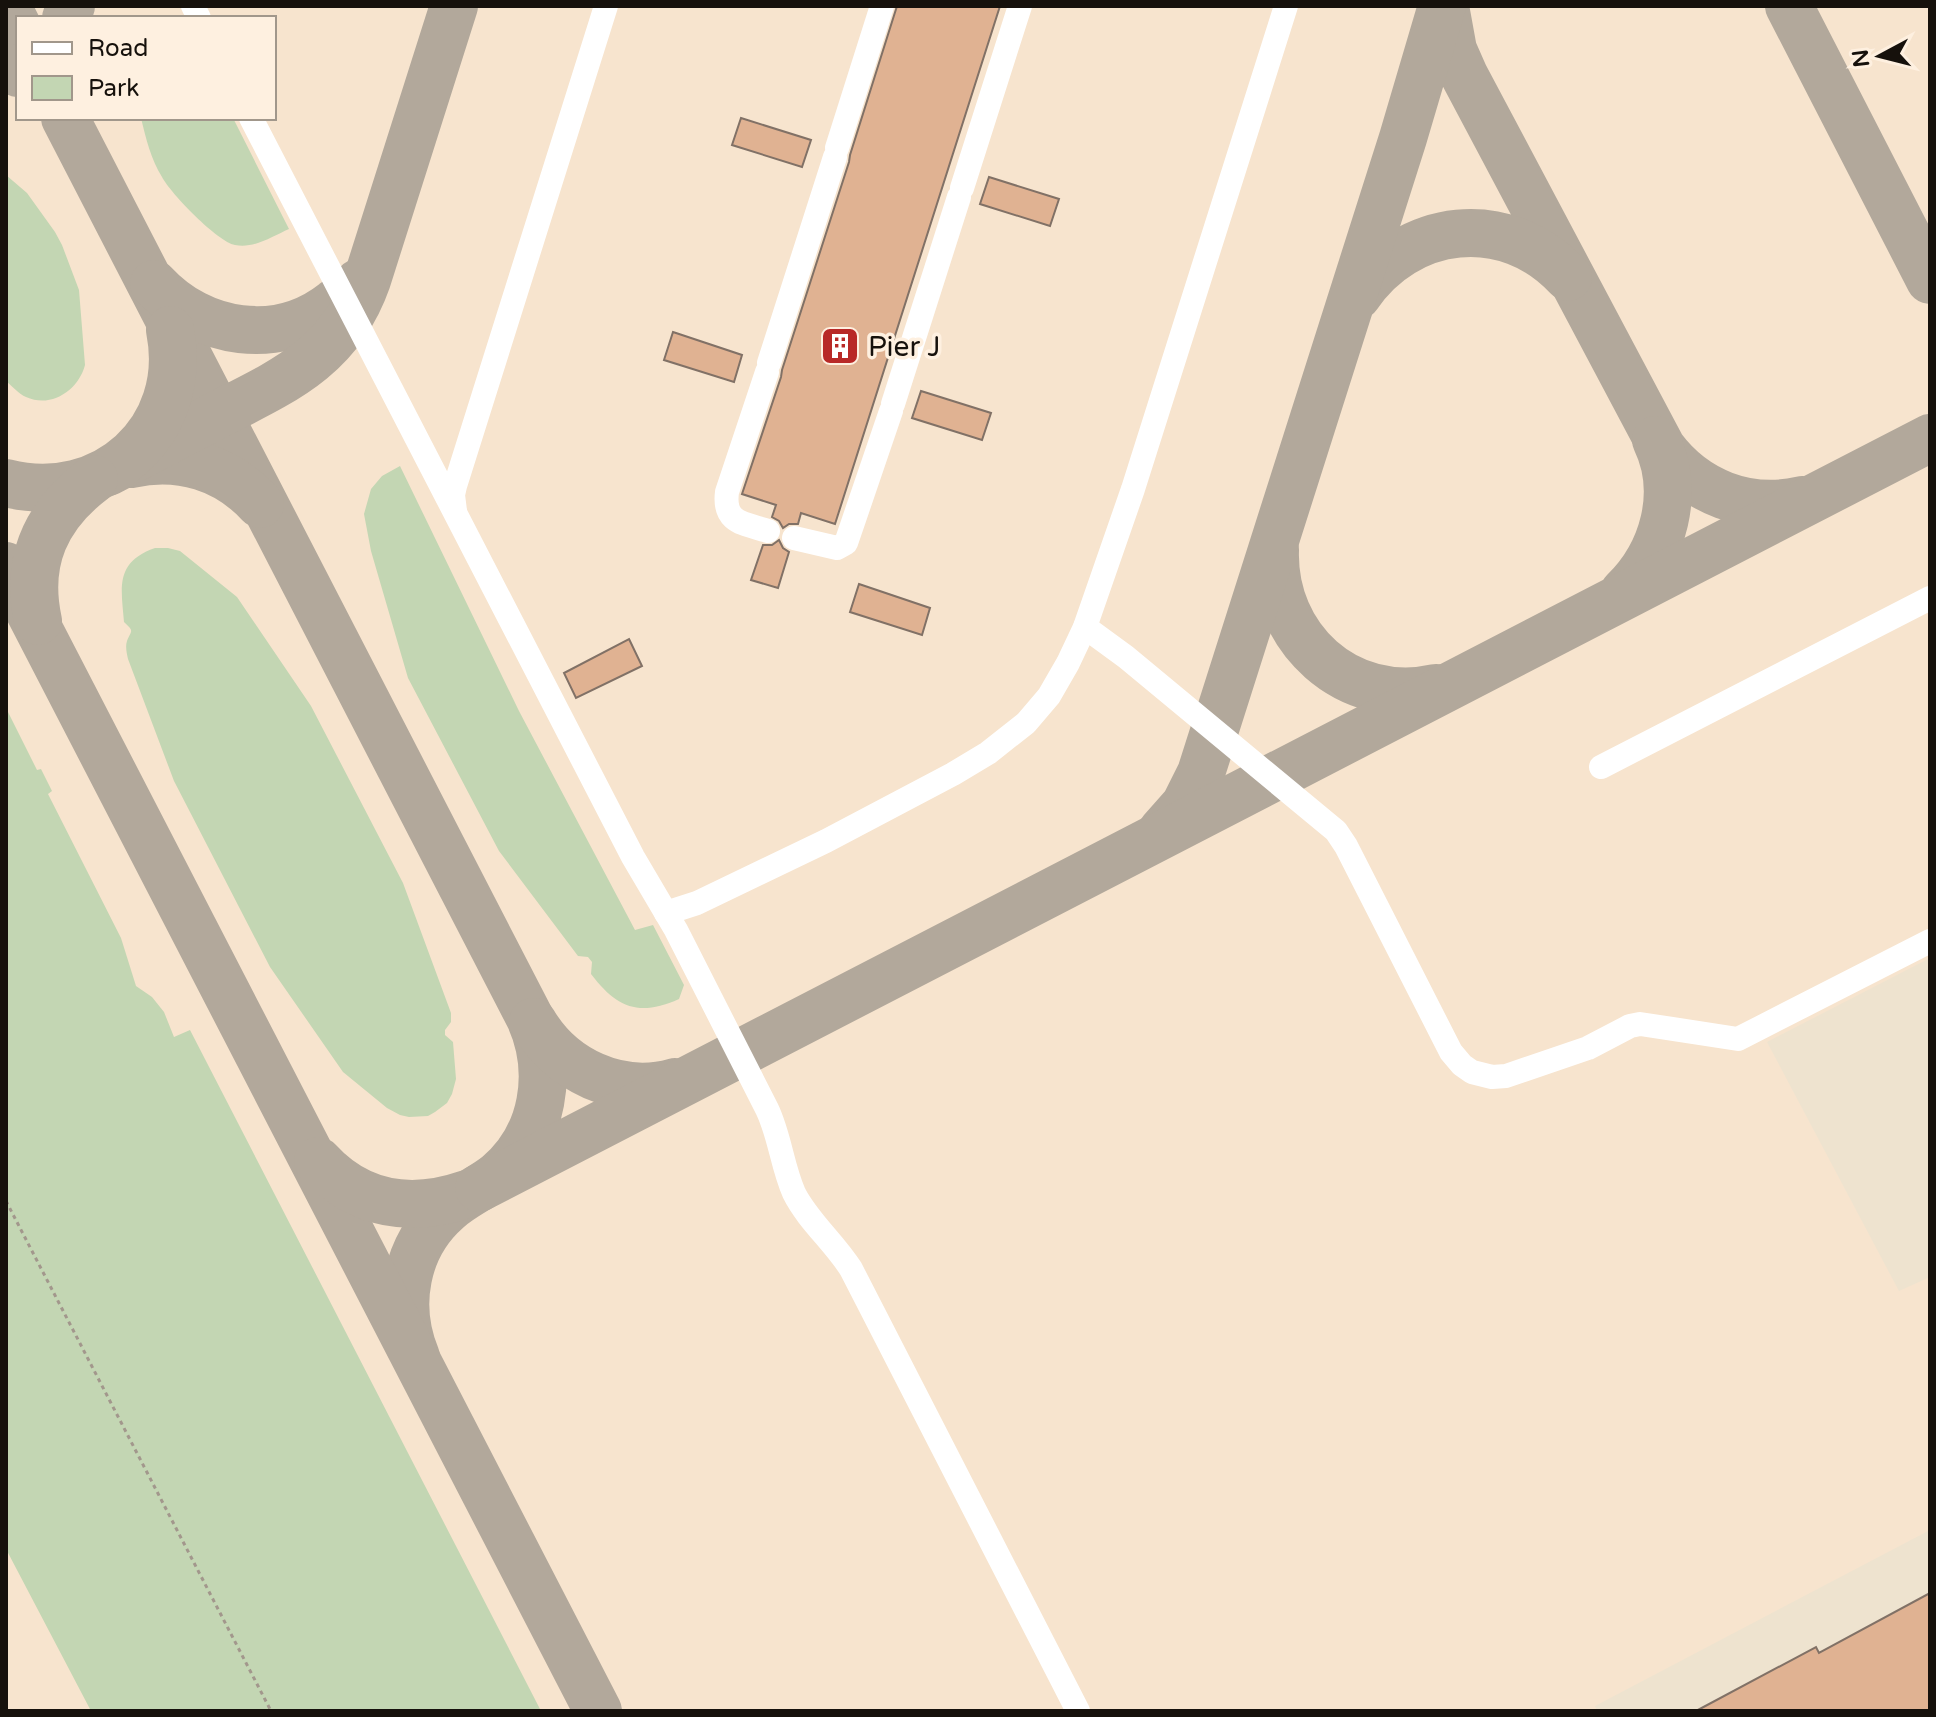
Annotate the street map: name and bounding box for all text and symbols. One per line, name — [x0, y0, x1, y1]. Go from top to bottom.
legend — [16, 16, 276, 120]
north arrow — [1840, 16, 1920, 96]
text: Road — [88, 34, 148, 63]
text: N — [1847, 48, 1875, 69]
text: Park — [88, 74, 139, 103]
building icon: Pier J — [819, 325, 861, 367]
place label: Pier J — [868, 330, 940, 364]

